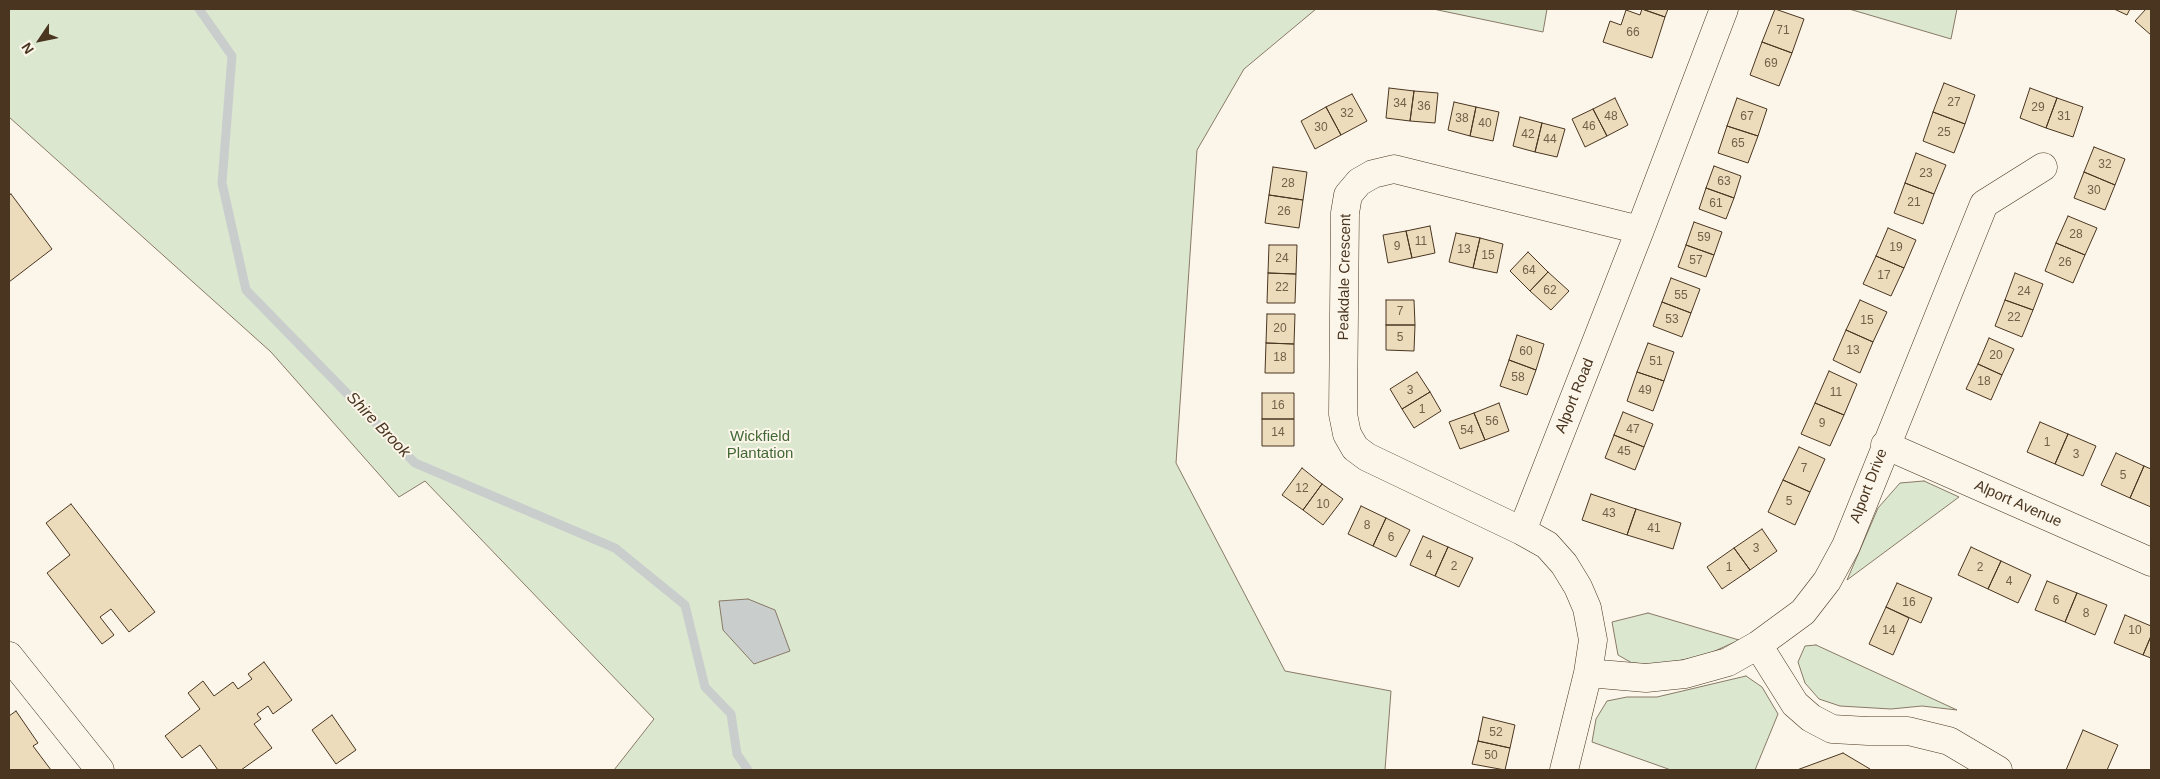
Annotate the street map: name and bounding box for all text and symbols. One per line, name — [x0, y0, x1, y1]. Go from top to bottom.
north arrow — [15, 15, 65, 65]
house number: 71 — [1776, 24, 1790, 38]
house number: 66 — [1626, 26, 1640, 40]
text: N — [18, 40, 37, 57]
house number: 69 — [1764, 57, 1778, 71]
house number: 27 — [1947, 96, 1961, 110]
house number: 34 — [1393, 97, 1407, 111]
house number: 36 — [1417, 100, 1431, 114]
house number: 29 — [2031, 101, 2045, 115]
house number: 32 — [1340, 107, 1354, 121]
house number: 48 — [1604, 110, 1618, 124]
house number: 67 — [1740, 110, 1754, 124]
house number: 31 — [2057, 110, 2071, 124]
house number: 38 — [1455, 112, 1469, 126]
house number: 40 — [1478, 117, 1492, 131]
house number: 46 — [1582, 120, 1596, 134]
house number: 30 — [1314, 121, 1328, 135]
house number: 25 — [1937, 126, 1951, 140]
house number: 42 — [1521, 128, 1535, 142]
house number: 44 — [1543, 133, 1557, 147]
house number: 65 — [1731, 137, 1745, 151]
house number: 32 — [2098, 158, 2112, 172]
house number: 23 — [1919, 167, 1933, 181]
house number: 63 — [1717, 175, 1731, 189]
house number: 28 — [1281, 177, 1295, 191]
house number: 30 — [2087, 184, 2101, 198]
house number: 21 — [1907, 196, 1921, 210]
house number: 61 — [1709, 197, 1723, 211]
house number: 26 — [1277, 205, 1291, 219]
street label: Peakdale Crescent — [1335, 213, 1355, 341]
house number: 28 — [2069, 228, 2083, 242]
house number: 59 — [1697, 231, 1711, 245]
house number: 11 — [1415, 235, 1427, 249]
house number: 9 — [1394, 240, 1400, 254]
house number: 19 — [1889, 241, 1903, 255]
house number: 13 — [1457, 243, 1471, 257]
house number: 15 — [1481, 249, 1495, 263]
house number: 24 — [1275, 252, 1289, 266]
house number: 57 — [1689, 254, 1703, 268]
house number: 26 — [2058, 256, 2072, 270]
house number: 64 — [1522, 264, 1536, 278]
house number: 17 — [1877, 269, 1891, 283]
house number: 22 — [1275, 281, 1289, 295]
house number: 62 — [1543, 284, 1557, 298]
house number: 24 — [2017, 285, 2031, 299]
house number: 55 — [1674, 289, 1688, 303]
house number: 7 — [1397, 305, 1403, 319]
house number: 22 — [2007, 311, 2021, 325]
house number: 53 — [1665, 313, 1679, 327]
house number: 15 — [1860, 314, 1874, 328]
house number: 20 — [1273, 322, 1287, 336]
house number: 5 — [1397, 331, 1403, 345]
house number: 13 — [1846, 344, 1860, 358]
house number: 60 — [1519, 345, 1533, 359]
house number: 20 — [1989, 349, 2003, 363]
house number: 18 — [1273, 351, 1287, 365]
house number: 51 — [1649, 355, 1663, 369]
street label: Alport Road — [1552, 356, 1598, 436]
house number: 58 — [1511, 371, 1525, 385]
house number: 18 — [1977, 375, 1991, 389]
house number: 3 — [1407, 384, 1413, 398]
house number: 49 — [1638, 384, 1652, 398]
house number: 11 — [1830, 386, 1842, 400]
water label: Shire Brook — [342, 388, 414, 462]
house number: 16 — [1271, 399, 1285, 413]
house number: 1 — [1419, 403, 1425, 417]
house number: 56 — [1485, 415, 1499, 429]
house number: 9 — [1819, 417, 1825, 431]
house number: 47 — [1626, 423, 1640, 437]
house number: 54 — [1460, 424, 1474, 438]
house number: 14 — [1271, 426, 1285, 440]
park label: Wickfield Plantation — [727, 428, 793, 463]
house number: 1 — [2044, 436, 2050, 450]
house number: 45 — [1617, 445, 1631, 459]
street label: Alport Drive — [1847, 446, 1891, 526]
house number: 3 — [2073, 448, 2079, 462]
house number: 7 — [1801, 462, 1807, 476]
house number: 5 — [2120, 469, 2126, 483]
street label: Alport Avenue — [1971, 477, 2065, 531]
house number: 12 — [1295, 482, 1309, 496]
house number: 5 — [1786, 495, 1792, 509]
house number: 10 — [1316, 498, 1330, 512]
house number: 43 — [1602, 507, 1616, 521]
house number: 8 — [1364, 519, 1370, 533]
house number: 41 — [1647, 522, 1661, 536]
house number: 6 — [1388, 531, 1394, 545]
house number: 3 — [1753, 542, 1759, 556]
house number: 4 — [1426, 549, 1432, 563]
house number: 2 — [1451, 560, 1457, 574]
house number: 1 — [1726, 561, 1732, 575]
house number: 2 — [1977, 561, 1983, 575]
house number: 4 — [2006, 575, 2012, 589]
house number: 6 — [2053, 594, 2059, 608]
house number: 16 — [1902, 596, 1916, 610]
house number: 8 — [2083, 607, 2089, 621]
house number: 14 — [1882, 624, 1896, 638]
house number: 10 — [2128, 624, 2142, 638]
house number: 52 — [1489, 726, 1503, 740]
house number: 50 — [1484, 749, 1498, 763]

